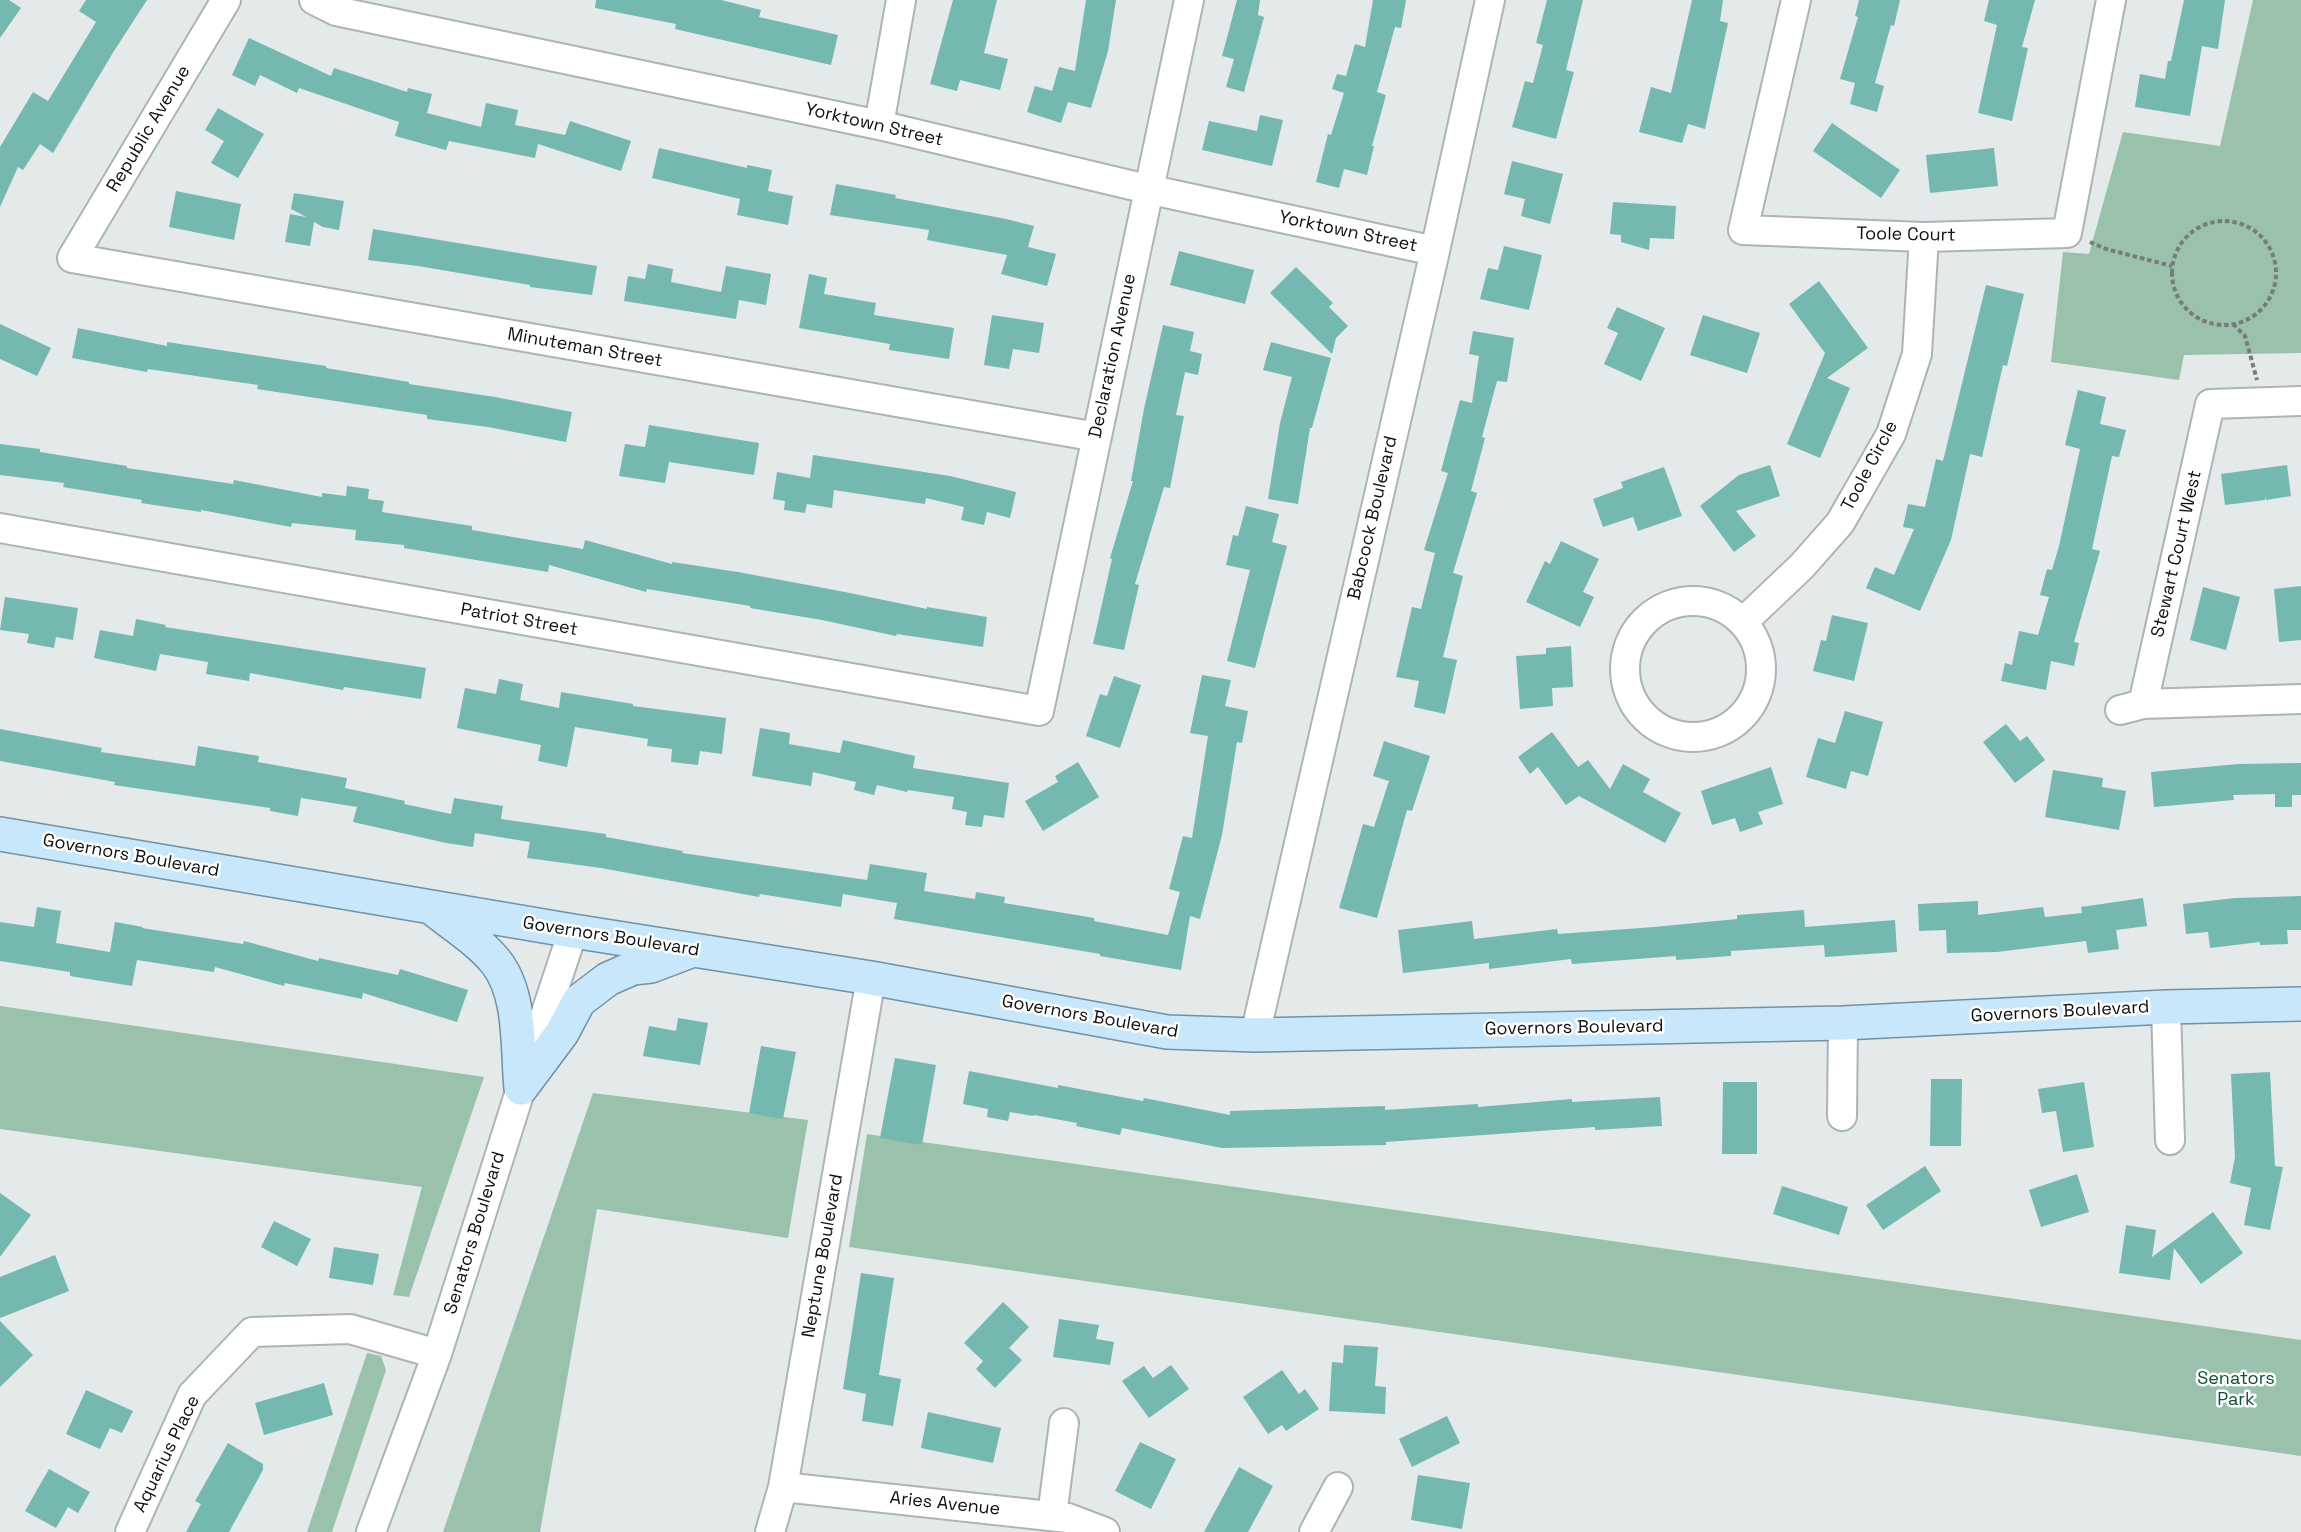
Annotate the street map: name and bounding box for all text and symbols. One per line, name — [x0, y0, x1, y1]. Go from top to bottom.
street label: Republic Avenue — [103, 62, 195, 196]
street label: Yorktown Street — [803, 99, 945, 151]
street label: Yorktown Street — [1277, 207, 1419, 257]
street label: Toole Court — [1856, 223, 1956, 247]
street label: Declaration Avenue — [1085, 272, 1141, 440]
street label: Minuteman Street — [506, 324, 664, 372]
street label: Toole Circle — [1837, 417, 1903, 515]
street label: Babcock Boulevard — [1344, 434, 1402, 602]
street label: Stewart Court West — [2147, 468, 2207, 640]
street label: Patriot Street — [459, 599, 579, 641]
street label: Governors Boulevard — [41, 830, 221, 882]
street label: Governors Boulevard — [521, 912, 701, 962]
street label: Governors Boulevard — [1000, 991, 1180, 1043]
street label: Governors Boulevard — [1970, 997, 2150, 1027]
street label: Governors Boulevard — [1484, 1016, 1664, 1040]
street label: Senators Boulevard — [440, 1149, 510, 1317]
street label: Neptune Boulevard — [798, 1172, 848, 1340]
park label: Senators Park — [2197, 1368, 2275, 1410]
street label: Aquarius Place — [129, 1392, 205, 1516]
street label: Aries Avenue — [889, 1487, 1001, 1521]

